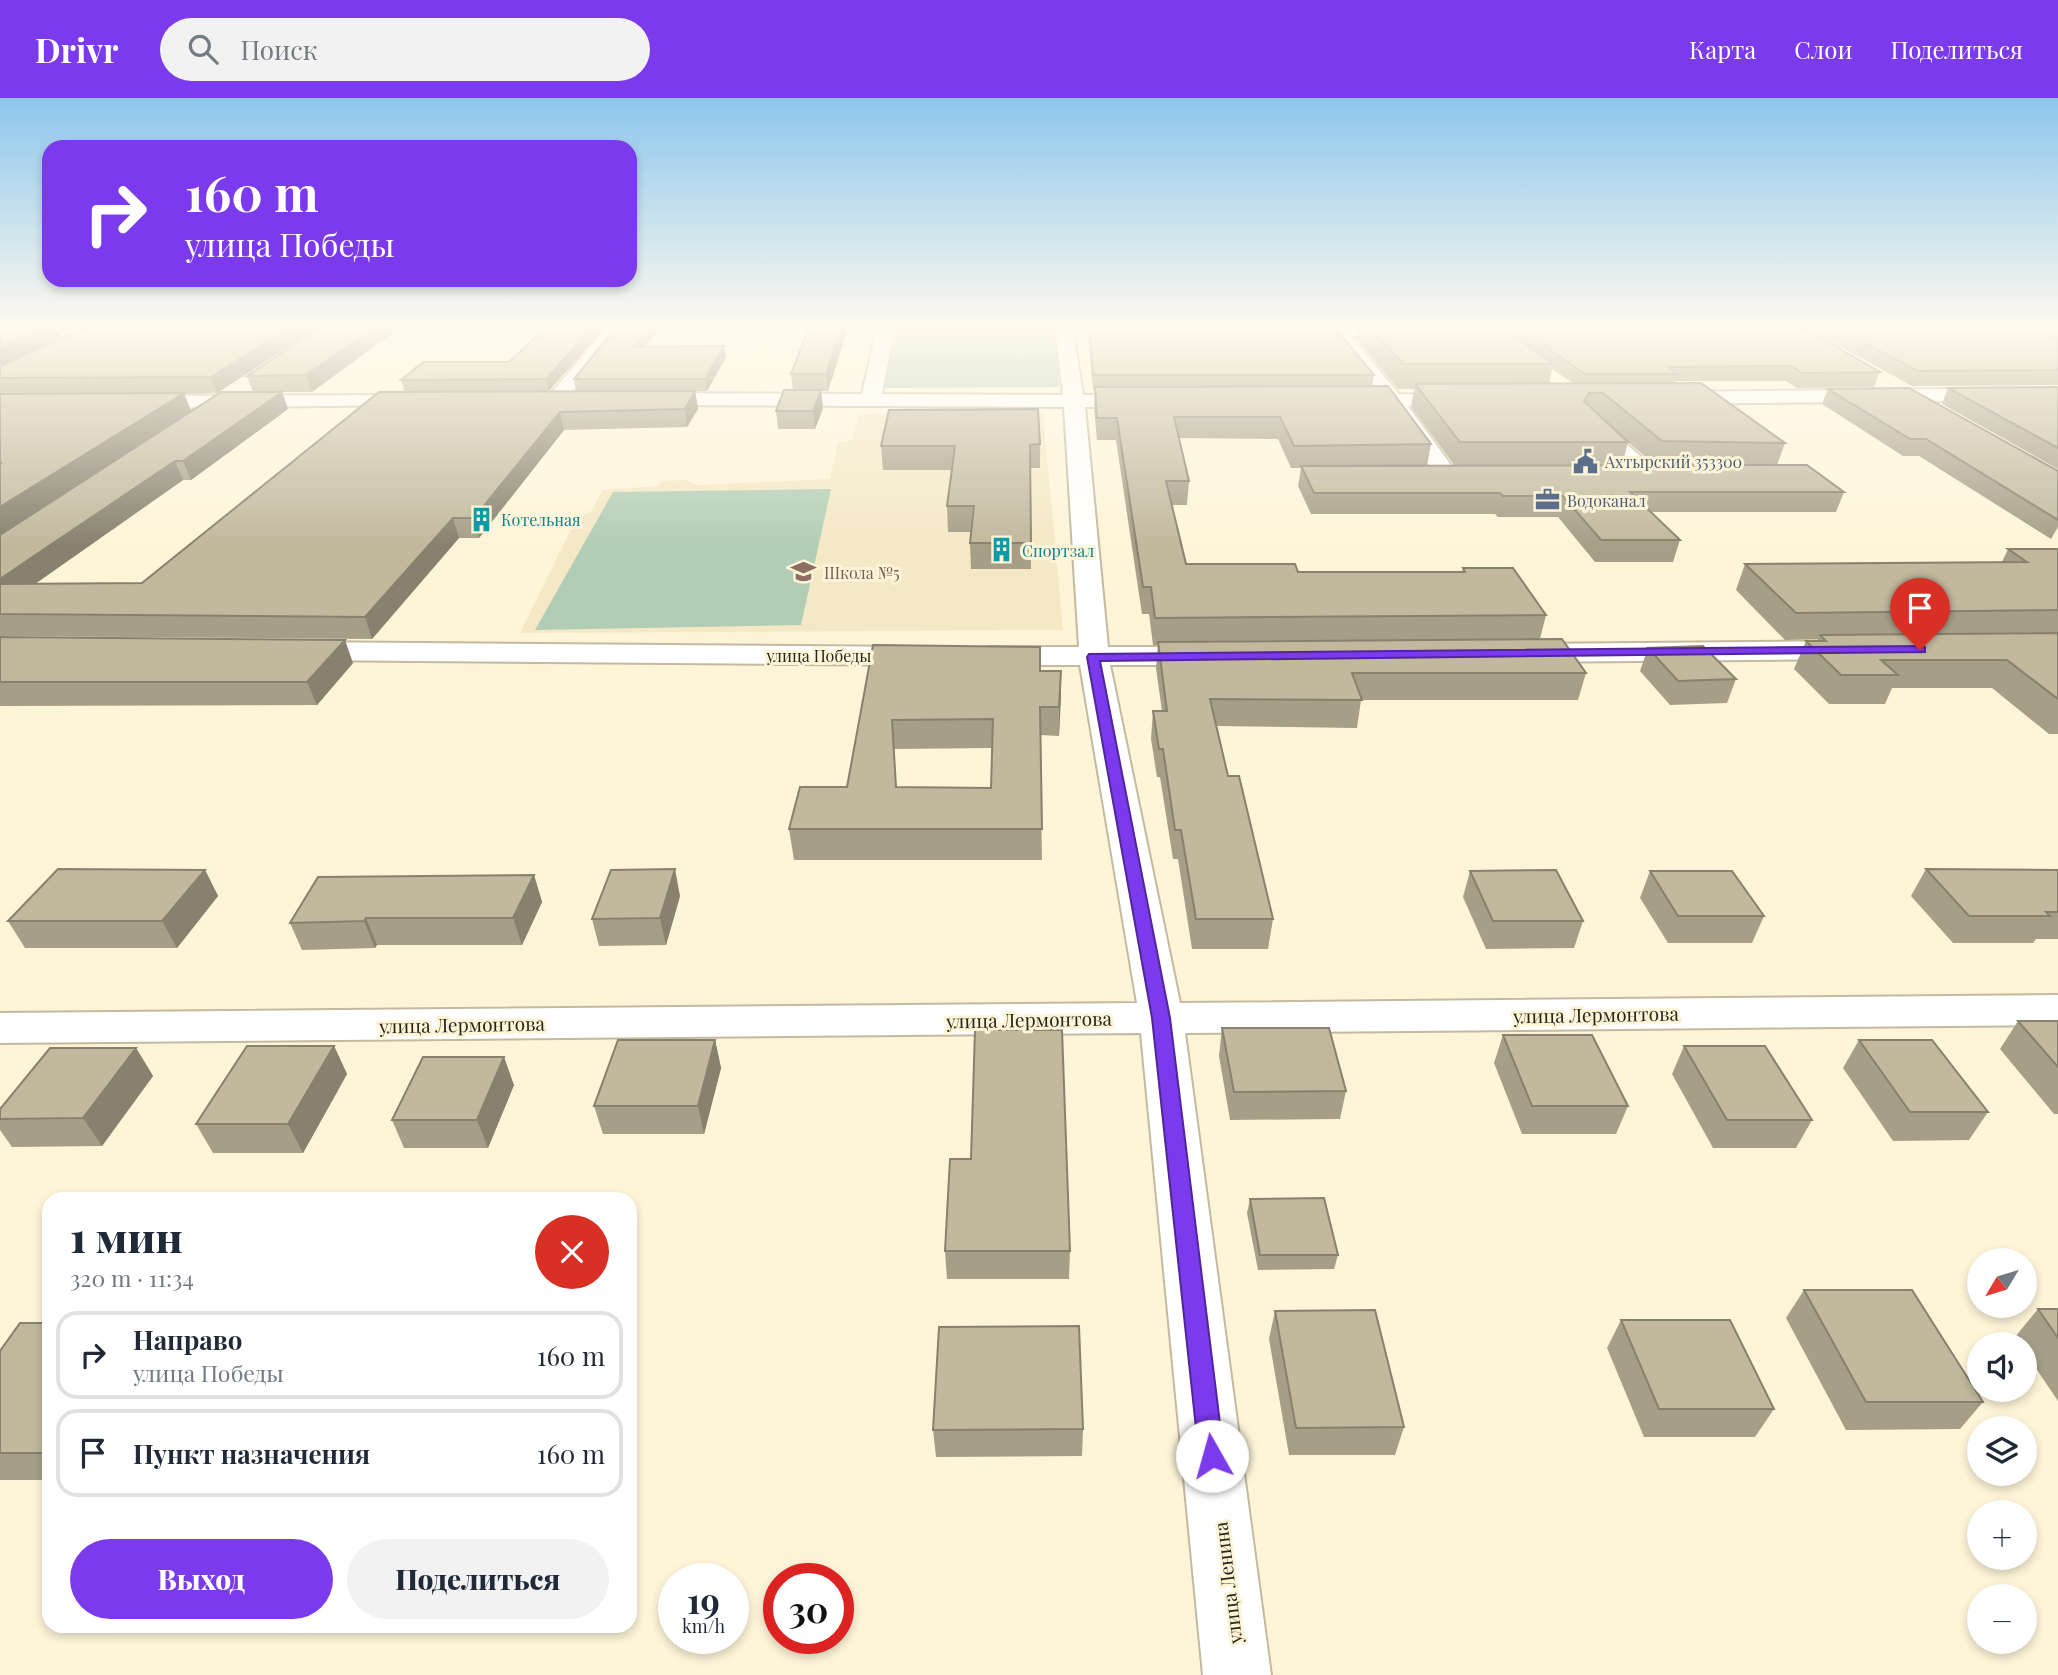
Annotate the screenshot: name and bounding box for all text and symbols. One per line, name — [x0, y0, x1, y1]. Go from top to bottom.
search box — [160, 18, 650, 81]
text: Drivr — [35, 27, 118, 71]
icon: search — [184, 30, 222, 68]
text: Поиск — [240, 32, 318, 67]
text: Карта — [1689, 33, 1756, 65]
text: Слои — [1794, 33, 1853, 65]
text: Поделиться — [1891, 33, 2023, 65]
text: 160 m — [185, 159, 319, 224]
icon: right — [70, 168, 161, 259]
text: улица Победы — [185, 222, 395, 265]
public building icon: Ахтырский 353300 — [1571, 447, 1599, 475]
place label: Ахтырский 353300 — [1604, 451, 1742, 472]
office icon: Водоканал — [1533, 486, 1561, 514]
place label: Водоканал — [1567, 490, 1646, 511]
building icon: Котельная — [467, 505, 495, 533]
place label: Котельная — [501, 509, 581, 530]
building icon: Спортзал — [988, 536, 1016, 564]
place label: Спортзал — [1022, 540, 1094, 561]
school or university icon: Школа №5 — [790, 558, 818, 586]
place label: Школа №5 — [824, 562, 900, 583]
pin — [1890, 578, 1950, 650]
icon: arrive — [1901, 589, 1939, 627]
street label: улица Победы — [766, 645, 871, 666]
street label: улица Лермонтова — [1512, 1000, 1680, 1028]
street label: улица Лермонтова — [945, 1005, 1113, 1033]
street label: улица Лермонтова — [378, 1010, 546, 1038]
text: 1 мин — [70, 1208, 183, 1264]
button: close — [535, 1215, 609, 1289]
north arrow — [1967, 1248, 2037, 1318]
map controls — [1967, 1248, 2037, 1654]
text: 320 m · 11:34 — [70, 1262, 194, 1293]
text: Направо — [133, 1322, 242, 1357]
button: sound — [1967, 1332, 2037, 1402]
icon: right — [74, 1336, 112, 1374]
text: 160 m — [537, 1338, 605, 1373]
text: улица Победы — [133, 1357, 284, 1388]
button: layers — [1967, 1416, 2037, 1486]
position arrow — [1175, 1419, 1249, 1493]
icon: arrive — [74, 1434, 112, 1472]
text: Пункт назначения — [133, 1436, 370, 1471]
text: 160 m — [537, 1436, 605, 1471]
button: + — [1967, 1500, 2037, 1570]
street label: улица Ленина — [1207, 1520, 1248, 1647]
button: Выход — [70, 1539, 333, 1619]
button: Поделиться — [347, 1539, 609, 1619]
speed limit sign: 30 — [763, 1563, 854, 1654]
text: 19 — [687, 1576, 720, 1623]
button: − — [1967, 1584, 2037, 1654]
text: km/h — [682, 1614, 725, 1638]

